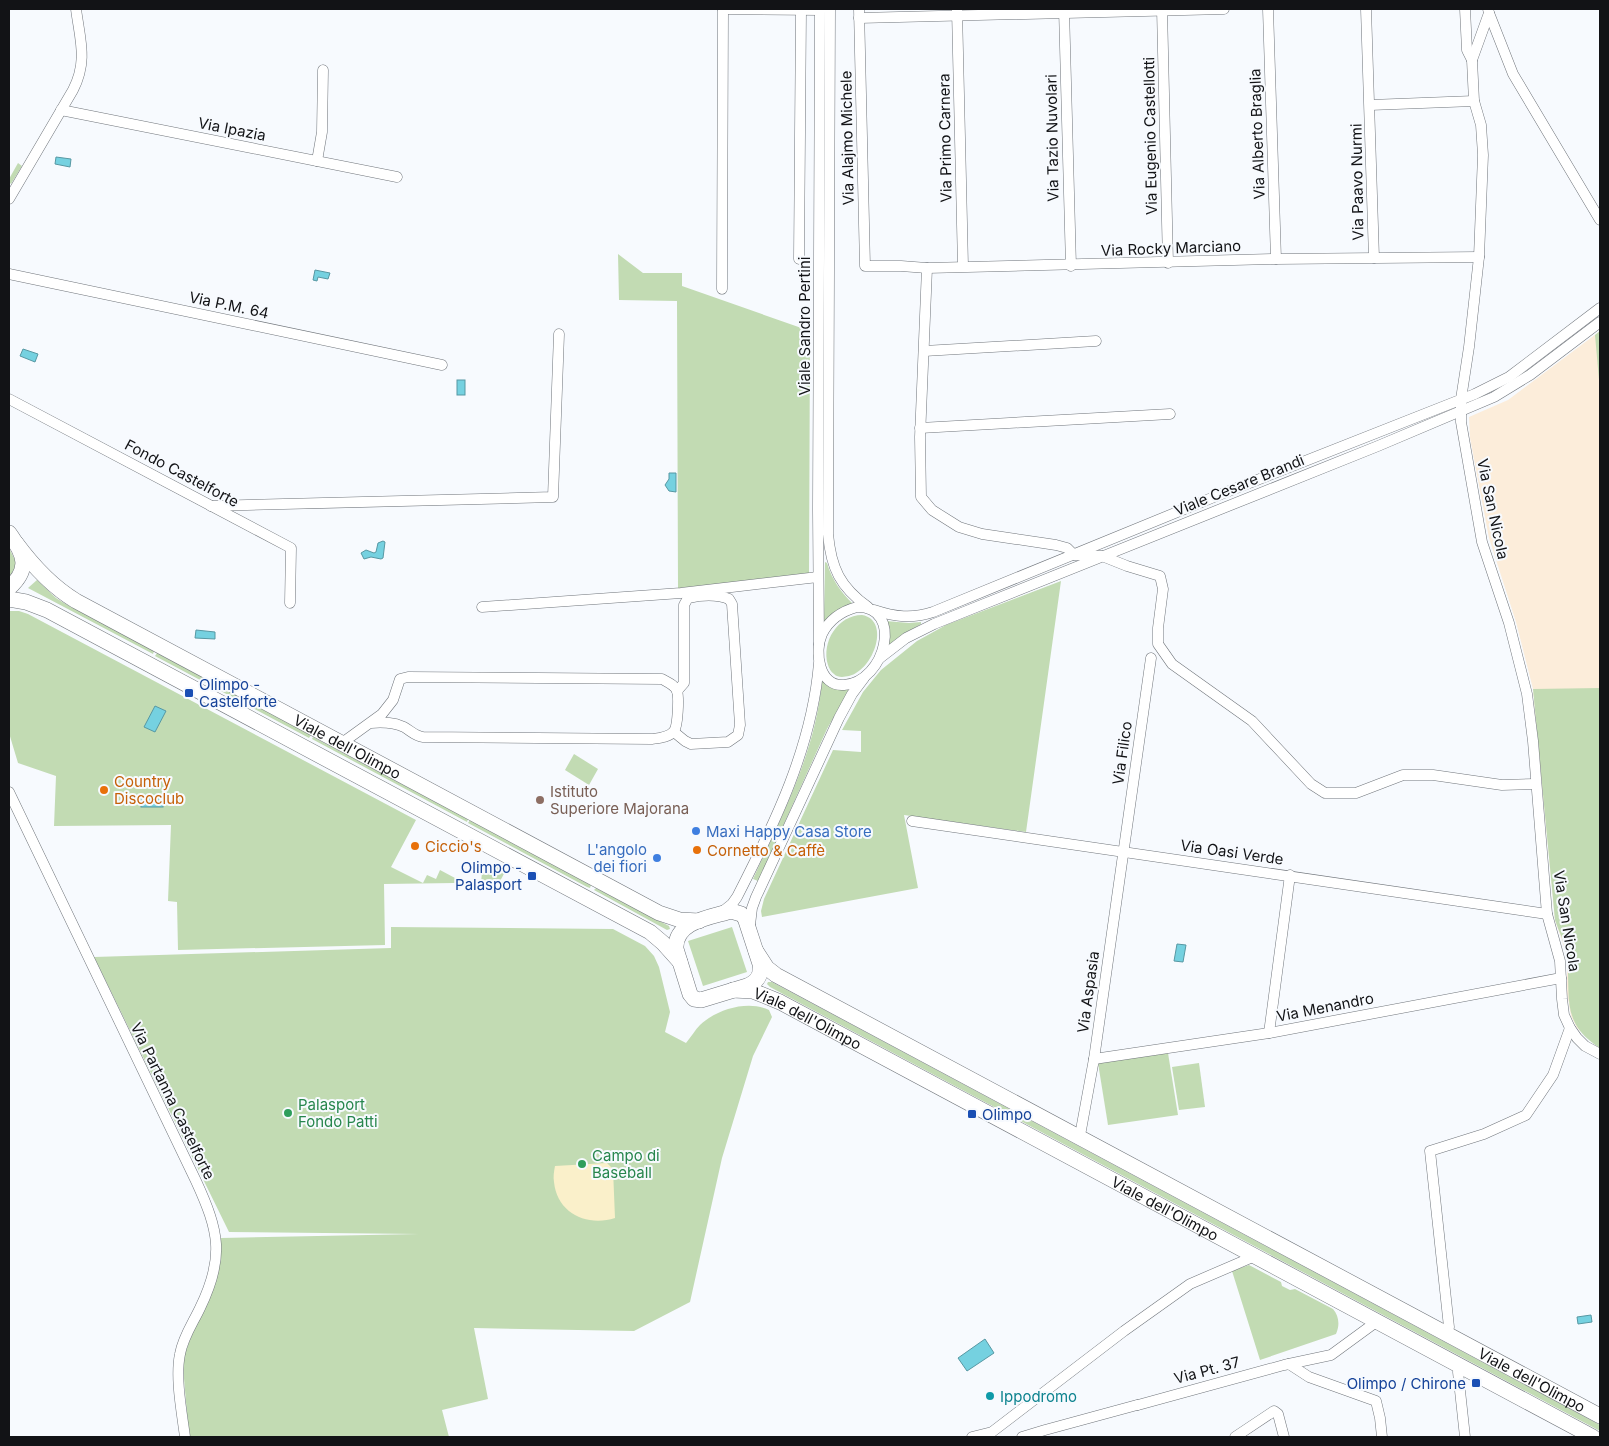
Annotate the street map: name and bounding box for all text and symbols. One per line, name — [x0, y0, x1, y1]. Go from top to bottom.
street label: Via Eugenio Castellotti — [1139, 57, 1161, 215]
street label: Via Alberto Braglia — [1245, 68, 1269, 200]
street label: Via Alajmo Michele — [836, 70, 858, 206]
street label: Via Primo Carnera — [934, 73, 956, 203]
street label: Via Tazio Nuvolari — [1041, 74, 1063, 202]
street label: Via Ipazia — [196, 113, 268, 145]
street label: Via Paavo Nurmi — [1346, 123, 1368, 241]
street label: Via Rocky Marciano — [1101, 236, 1241, 260]
street label: Viale Sandro Pertini — [795, 257, 814, 395]
street label: Via P.M. 64 — [187, 287, 271, 323]
street label: Fondo Castelforte — [122, 435, 242, 511]
street label: Viale Cesare Brandi — [1171, 450, 1307, 520]
street label: Via San Nicola — [1473, 457, 1513, 561]
place label: Olimpo - Castelforte — [199, 675, 277, 711]
marker: Olimpo - Castelforte — [183, 687, 195, 699]
street label: Viale dell'Olimpo — [291, 710, 404, 783]
street label: Via Filico — [1108, 720, 1136, 786]
place label: Country Discoclub — [114, 772, 184, 808]
place label: Istituto Superiore Majorana — [550, 782, 689, 818]
marker: Country Discoclub — [98, 784, 110, 796]
marker: Istituto Superiore Majorana — [534, 794, 546, 806]
place label: Maxi Happy Casa Store — [706, 822, 872, 841]
marker: Maxi Happy Casa Store — [690, 825, 702, 837]
street label: Via Oasi Verde — [1179, 835, 1285, 869]
place label: Ciccio's — [425, 837, 482, 856]
marker: Ciccio's — [409, 840, 421, 852]
place label: L'angolo dei fiori — [587, 840, 647, 876]
place label: Cornetto & Caffè — [707, 841, 825, 860]
marker: Cornetto & Caffè — [691, 844, 703, 856]
marker: L'angolo dei fiori — [651, 852, 663, 864]
place label: Olimpo - Palasport — [455, 858, 522, 894]
street label: Via San Nicola — [1550, 869, 1584, 973]
marker: Olimpo - Palasport — [526, 870, 538, 882]
street label: Via Aspasia — [1073, 950, 1103, 1034]
street label: Viale dell'Olimpo — [751, 983, 865, 1053]
street label: Via Menandro — [1275, 988, 1375, 1026]
street label: Via Partanna Castelforte — [127, 1019, 219, 1183]
place label: Palasport Fondo Patti — [298, 1095, 378, 1131]
place label: Olimpo — [982, 1105, 1032, 1124]
marker: Palasport Fondo Patti — [282, 1107, 294, 1119]
marker: Olimpo — [966, 1108, 978, 1120]
place label: Campo di Baseball — [592, 1146, 660, 1182]
marker: Campo di Baseball — [576, 1158, 588, 1170]
street label: Viale dell'Olimpo — [1108, 1172, 1222, 1244]
street label: Viale dell'Olimpo — [1475, 1343, 1589, 1416]
street label: Via Pt. 37 — [1172, 1352, 1242, 1388]
place label: Olimpo / Chirone — [1347, 1374, 1466, 1393]
marker: Olimpo / Chirone — [1470, 1377, 1482, 1389]
place label: Ippodromo — [1000, 1387, 1077, 1406]
marker: Ippodromo — [984, 1390, 996, 1402]

